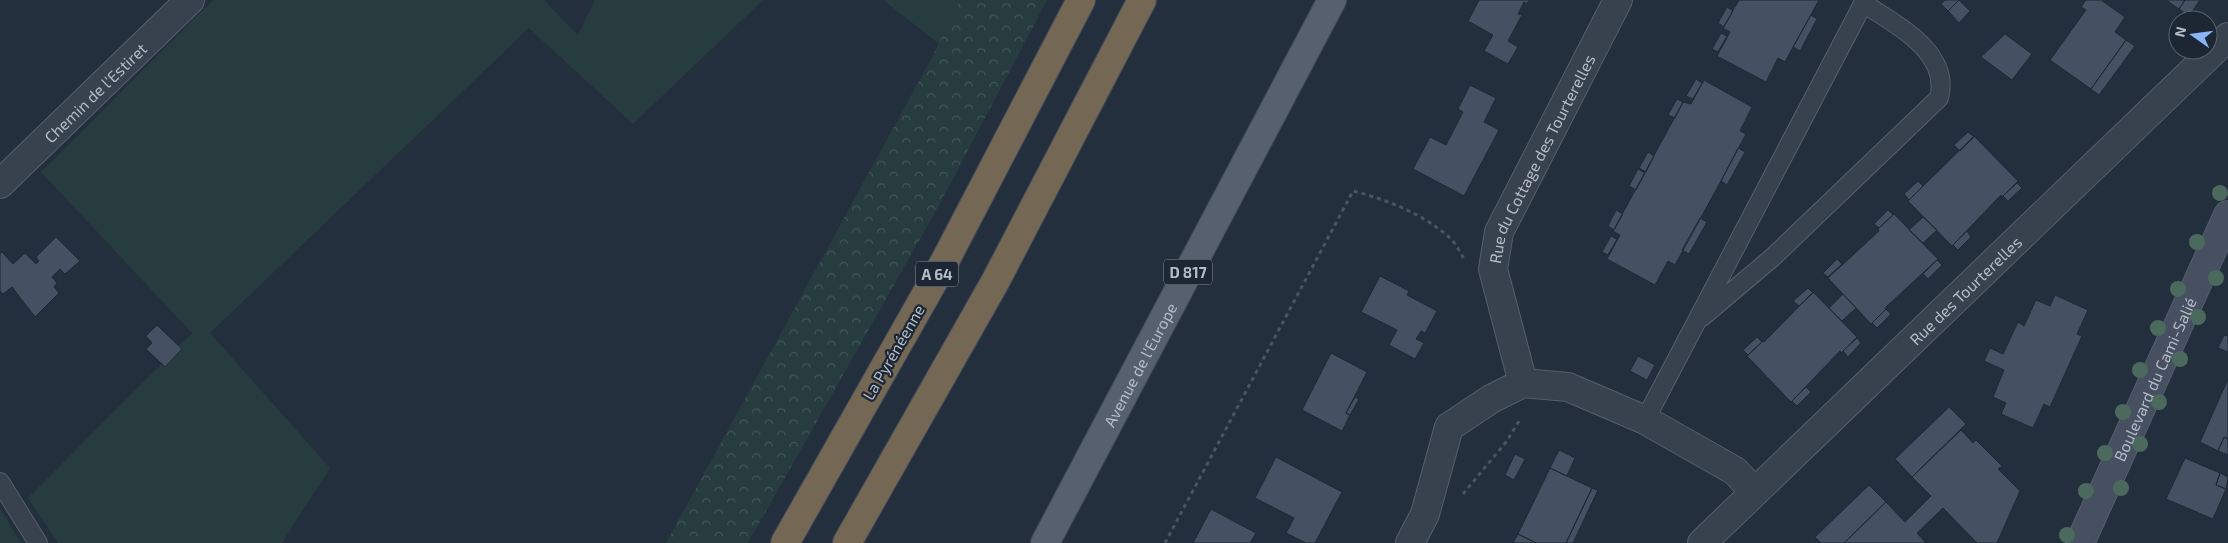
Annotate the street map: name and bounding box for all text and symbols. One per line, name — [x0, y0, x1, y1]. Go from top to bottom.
north arrow — [2168, 10, 2218, 60]
text: N — [2170, 25, 2189, 39]
street label: Chemin de l'Estiret — [40, 38, 150, 146]
street label: Rue du Cottage des Tourterelles — [1485, 51, 1598, 265]
street label: Rue des Tourterelles — [1905, 232, 2025, 348]
road number: D 817 — [1164, 260, 1212, 284]
road number: A 64 — [916, 262, 958, 286]
street label: Boulevard du Cami-Salié — [2109, 294, 2199, 464]
street label: Avenue de l'Europe — [1099, 299, 1180, 430]
street label: La Pyrénéenne — [858, 301, 928, 403]

